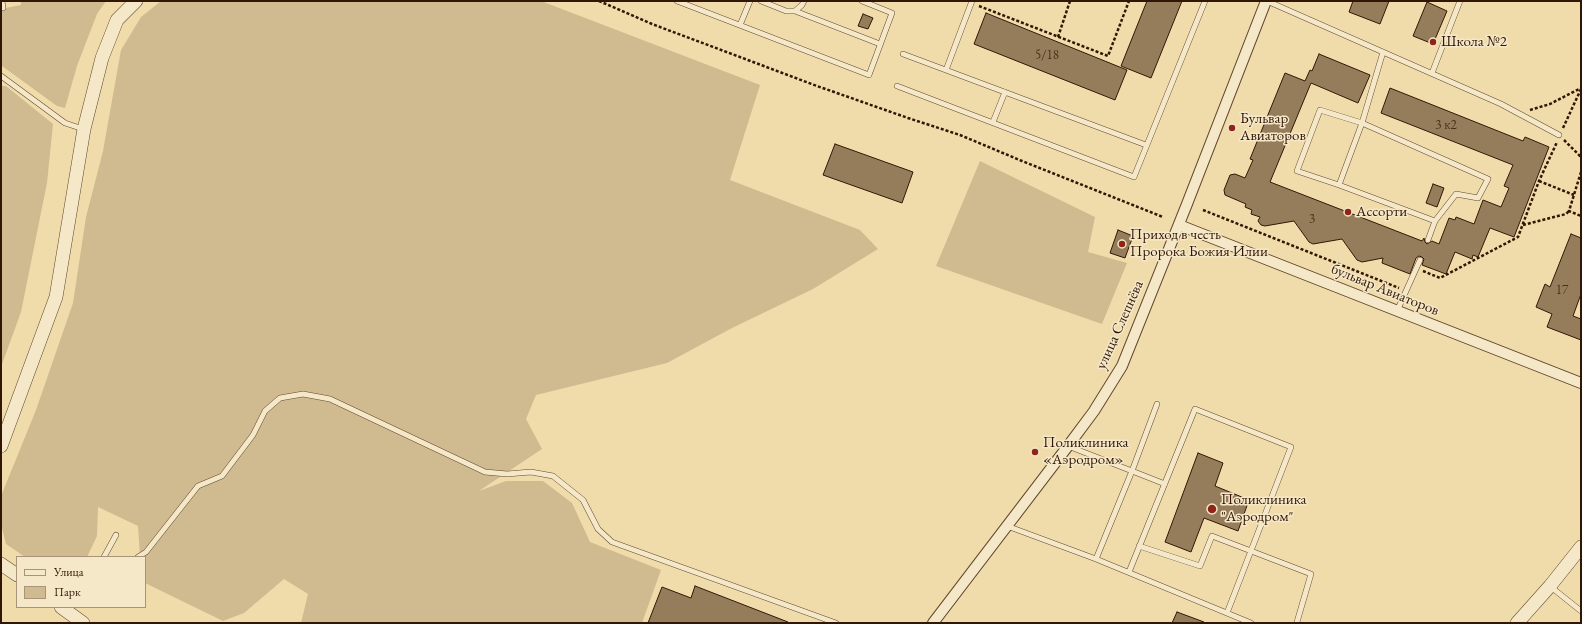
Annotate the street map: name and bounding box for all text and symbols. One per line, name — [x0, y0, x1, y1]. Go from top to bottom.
place label: Школа №2 — [1441, 33, 1507, 51]
marker: Школа №2 — [1428, 37, 1438, 47]
house number: 5/18 — [1035, 47, 1059, 63]
place label: Бульвар Авиаторов — [1240, 110, 1306, 145]
house number: 3 к2 — [1435, 117, 1457, 133]
marker: Бульвар Авиаторов — [1227, 123, 1237, 133]
place label: Ассорти — [1356, 203, 1407, 221]
marker: Ассорти — [1343, 207, 1353, 217]
house number: 3 — [1309, 211, 1315, 227]
place label: Приход в честь Пророка Божия Илии — [1130, 226, 1268, 261]
marker: Приход в честь Пророка Божия Илии — [1117, 239, 1127, 249]
street label: бульвар Авиаторов — [1328, 260, 1442, 320]
street label: улица Слепнёва — [1092, 278, 1148, 372]
house number: 17 — [1556, 282, 1568, 298]
place label: Поликлиника «Аэродром» — [1043, 434, 1129, 469]
marker: Поликлиника «Аэродром» — [1030, 447, 1040, 457]
place label: Поликлиника "Аэродром" — [1221, 491, 1307, 526]
marker: Поликлиника "Аэродром" — [1206, 503, 1218, 515]
legend — [16, 556, 146, 608]
text: Улица — [54, 564, 84, 580]
text: Парк — [54, 584, 81, 600]

